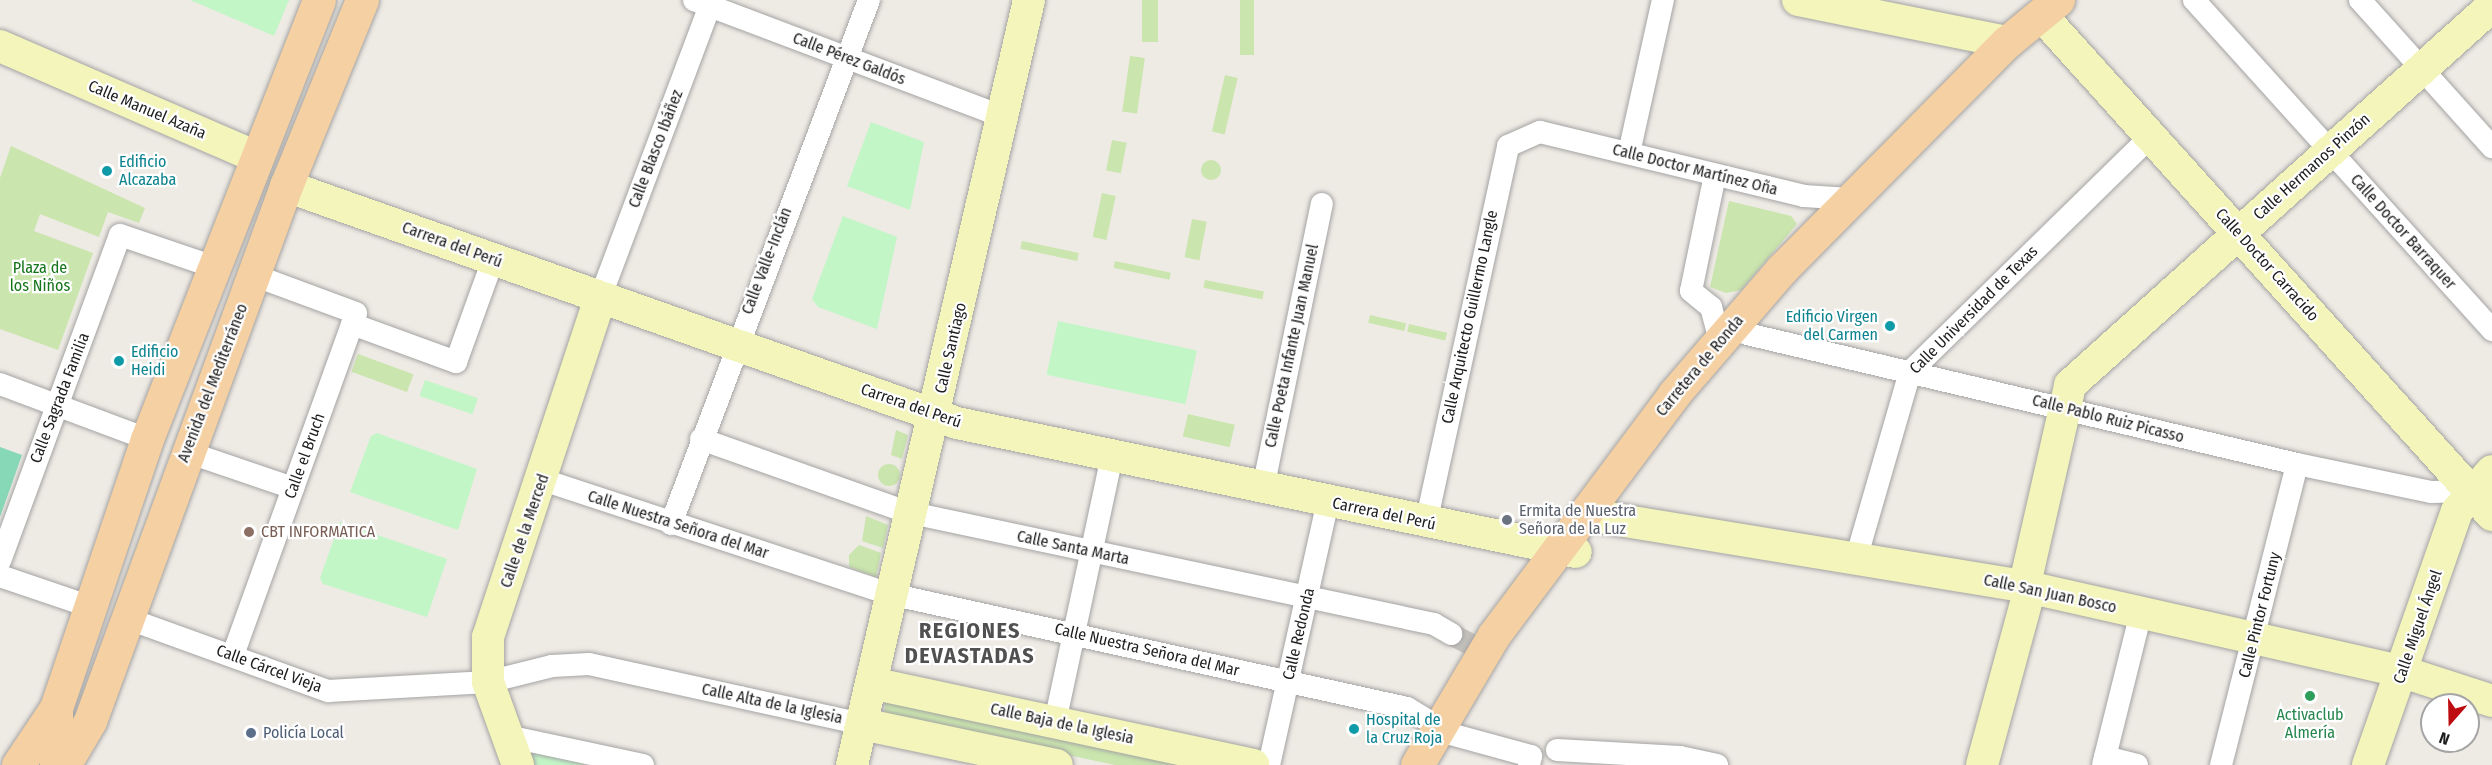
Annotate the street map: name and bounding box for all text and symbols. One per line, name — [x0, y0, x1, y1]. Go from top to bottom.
street label: Calle Pérez Galdós — [790, 29, 908, 89]
street label: Calle Manuel Azaña — [85, 77, 209, 143]
street label: Calle Blasco Ibáñez — [625, 87, 687, 211]
street label: Calle Hermanos Pinzón — [2250, 110, 2374, 224]
street label: Calle Doctor Martínez Oña — [1610, 140, 1780, 200]
place label: Edificio Alcazaba — [119, 152, 176, 190]
marker: Edificio Alcazaba — [100, 164, 114, 178]
street label: Calle Doctor Barraquer — [2346, 170, 2460, 294]
street label: Calle Valle-Inclán — [738, 205, 796, 317]
street label: Calle Doctor Carracido — [2211, 205, 2323, 325]
street label: Calle Arquitecto Guillermo Langle — [1438, 208, 1502, 426]
street label: Carrera del Perú — [399, 218, 505, 272]
street label: Calle Poeta Infante Juan Manuel — [1261, 242, 1323, 450]
street label: Calle Universidad de Texas — [1906, 242, 2042, 378]
park label: Plaza de los Niños — [10, 258, 70, 296]
street label: Avenida del Mediterráneo — [174, 301, 252, 465]
street label: Calle Santiago — [931, 301, 971, 395]
place label: Edificio Virgen del Carmen — [1786, 307, 1878, 345]
street label: Carretera de Ronda — [1652, 312, 1748, 420]
marker: Edificio Virgen del Carmen — [1883, 319, 1897, 333]
street label: Calle Sagrada Familia — [26, 330, 94, 466]
place label: Edificio Heidi — [131, 342, 178, 380]
marker: Edificio Heidi — [112, 354, 126, 368]
street label: Carrera del Perú — [858, 380, 964, 432]
street label: Calle Pablo Ruiz Picasso — [2030, 391, 2186, 447]
street label: Calle el Bruch — [281, 411, 329, 501]
street label: Calle de la Merced — [497, 472, 553, 590]
street label: Calle Nuestra Señora del Mar — [585, 487, 771, 563]
street label: Carrera del Perú — [1330, 494, 1438, 534]
place label: Ermita de Nuestra Señora de la Luz — [1519, 501, 1636, 539]
marker: Ermita de Nuestra Señora de la Luz — [1500, 513, 1514, 527]
place label: CBT INFORMATICA — [261, 522, 375, 542]
marker: CBT INFORMATICA — [242, 525, 256, 539]
street label: Calle Santa Marta — [1015, 527, 1131, 569]
street label: Calle Pintor Fortuny — [2235, 550, 2285, 680]
street label: Calle Miguel Ángel — [2390, 568, 2446, 686]
street label: Calle San Juan Bosco — [1982, 571, 2118, 617]
street label: Calle Redonda — [1279, 586, 1319, 682]
district label: REGIONES DEVASTADAS — [905, 617, 1035, 668]
street label: Calle Nuestra Señora del Mar — [1053, 619, 1241, 681]
street label: Calle Cárcel Vieja — [214, 641, 324, 697]
street label: Calle Alta de la Iglesia — [700, 680, 844, 728]
marker: Activaclub Almería — [2303, 689, 2317, 703]
north arrow — [2420, 693, 2480, 753]
street label: Calle Baja de la Iglesia — [989, 699, 1135, 749]
place label: Activaclub Almería — [2276, 705, 2344, 743]
place label: Hospital de la Cruz Roja — [1366, 710, 1442, 748]
marker: Hospital de la Cruz Roja — [1347, 722, 1361, 736]
place label: Policía Local — [263, 723, 344, 743]
marker: Policía Local — [244, 726, 258, 740]
text: N — [2437, 728, 2452, 749]

